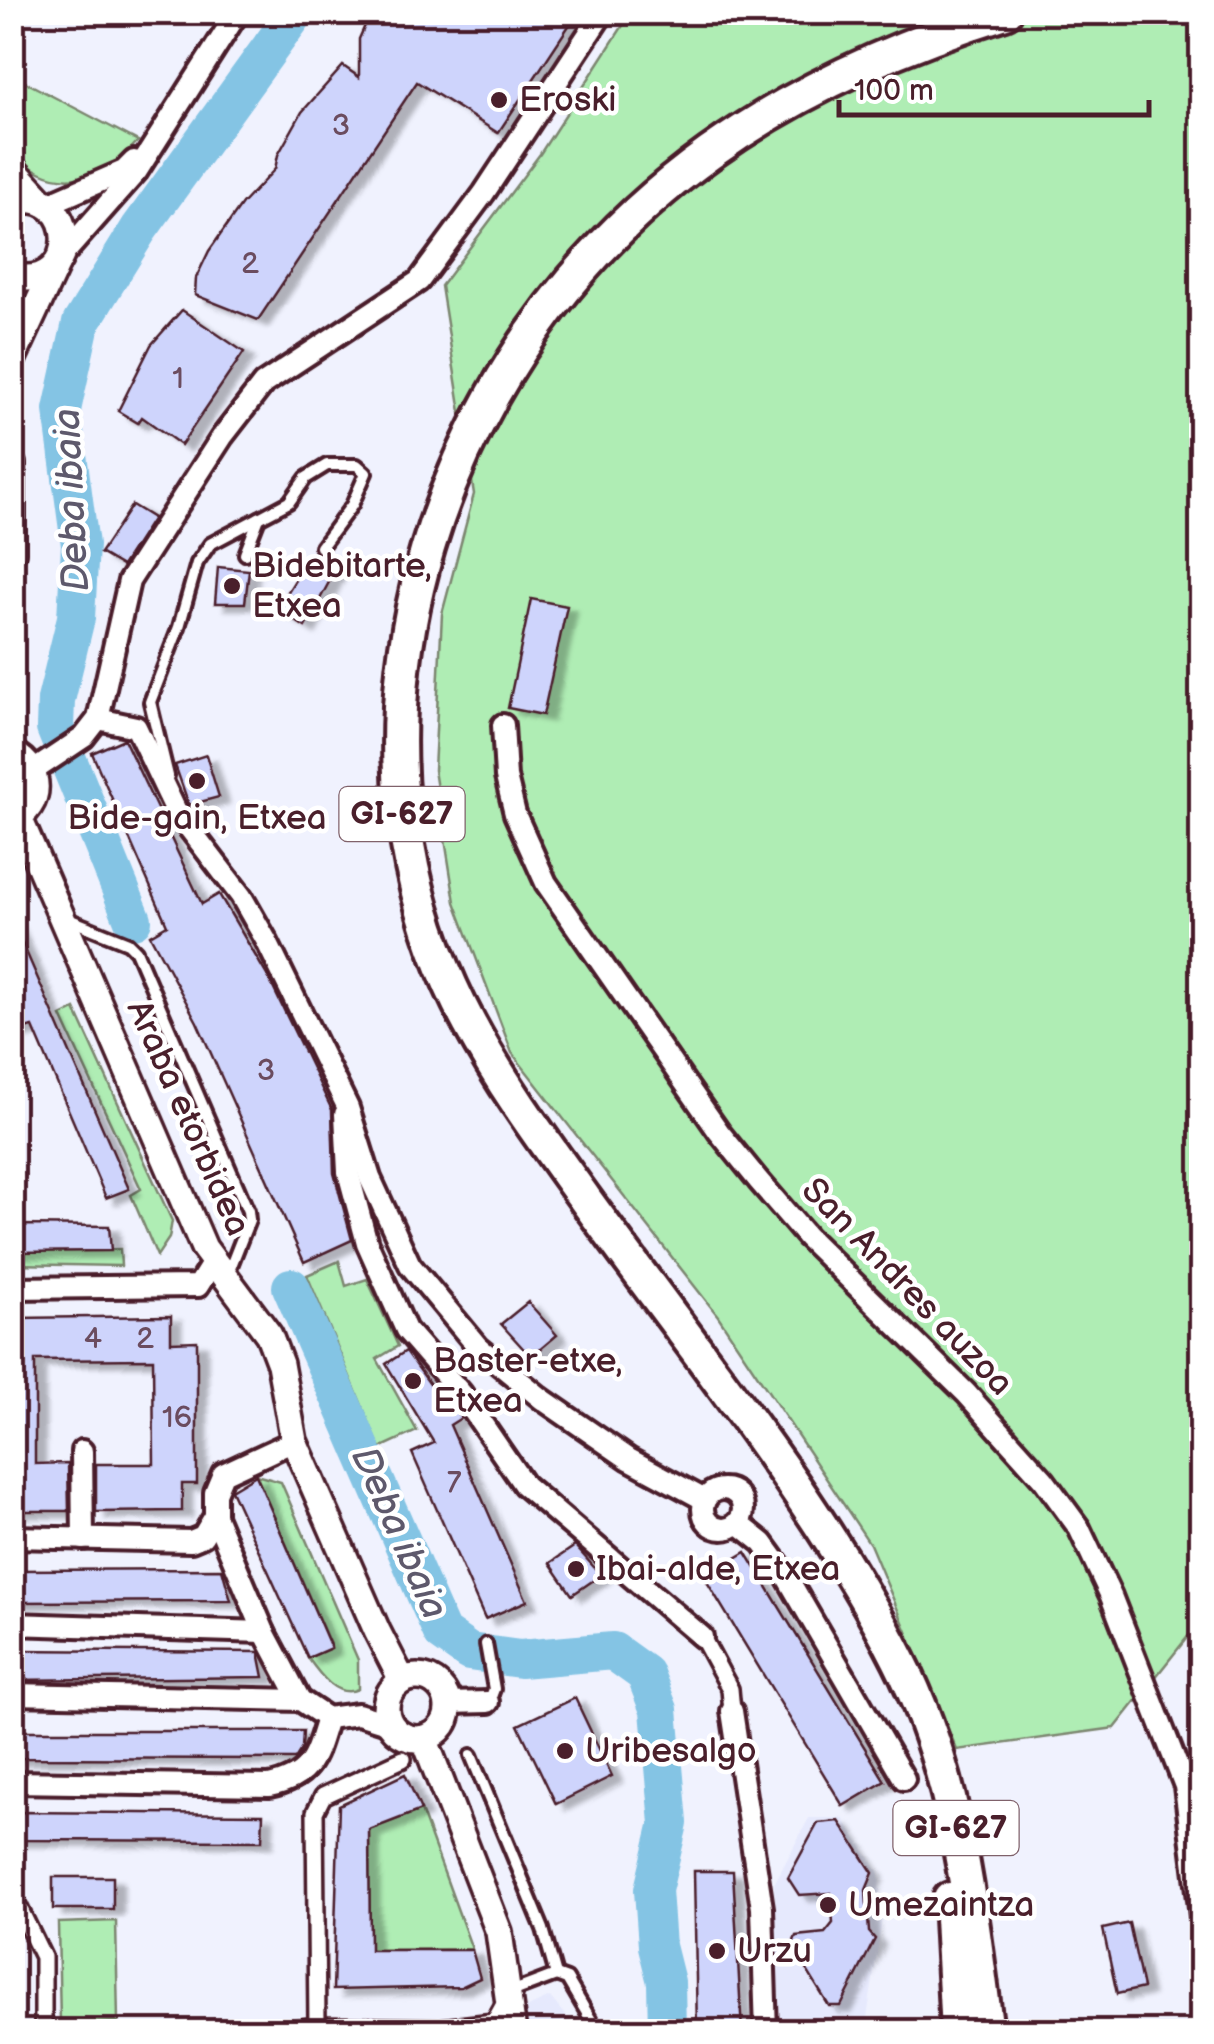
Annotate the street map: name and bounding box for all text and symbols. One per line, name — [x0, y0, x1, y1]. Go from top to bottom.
scale bar — [839, 55, 1149, 117]
text: 100 m — [854, 73, 934, 109]
place label: Eroski — [519, 79, 617, 122]
marker: Eroski — [488, 89, 510, 111]
house number: 3 — [332, 108, 350, 144]
house number: 2 — [241, 246, 259, 282]
house number: 1 — [172, 361, 184, 397]
water label: Deba ibaia — [45, 407, 99, 593]
place label: Bidebitarte, Etxea — [252, 545, 432, 628]
marker: Bidebitarte, Etxea — [221, 575, 243, 597]
marker: Bide-gain, Etxea — [186, 770, 208, 792]
road number: GI-627 — [340, 787, 464, 841]
place label: Bide-gain, Etxea — [67, 797, 327, 840]
street label: Araba etorbidea — [117, 993, 259, 1243]
house number: 3 — [257, 1053, 275, 1089]
street label: San Andres auzoa — [792, 1169, 1022, 1405]
house number: 4 — [84, 1321, 102, 1357]
house number: 2 — [136, 1321, 154, 1357]
place label: Baster-etxe, Etxea — [433, 1340, 622, 1423]
marker: Baster-etxe, Etxea — [402, 1370, 424, 1392]
house number: 16 — [162, 1400, 192, 1436]
water label: Deba ibaia — [341, 1440, 457, 1626]
house number: 7 — [447, 1465, 462, 1501]
place label: Ibai-alde, Etxea — [596, 1548, 840, 1591]
marker: Ibai-alde, Etxea — [565, 1558, 587, 1580]
place label: Uribesalgo — [585, 1730, 757, 1773]
marker: Uribesalgo — [554, 1740, 576, 1762]
road number: GI-627 — [894, 1801, 1018, 1855]
place label: Umezaintza — [848, 1884, 1034, 1927]
marker: Umezaintza — [817, 1894, 839, 1916]
place label: Urzu — [737, 1930, 812, 1973]
marker: Urzu — [706, 1940, 728, 1962]

